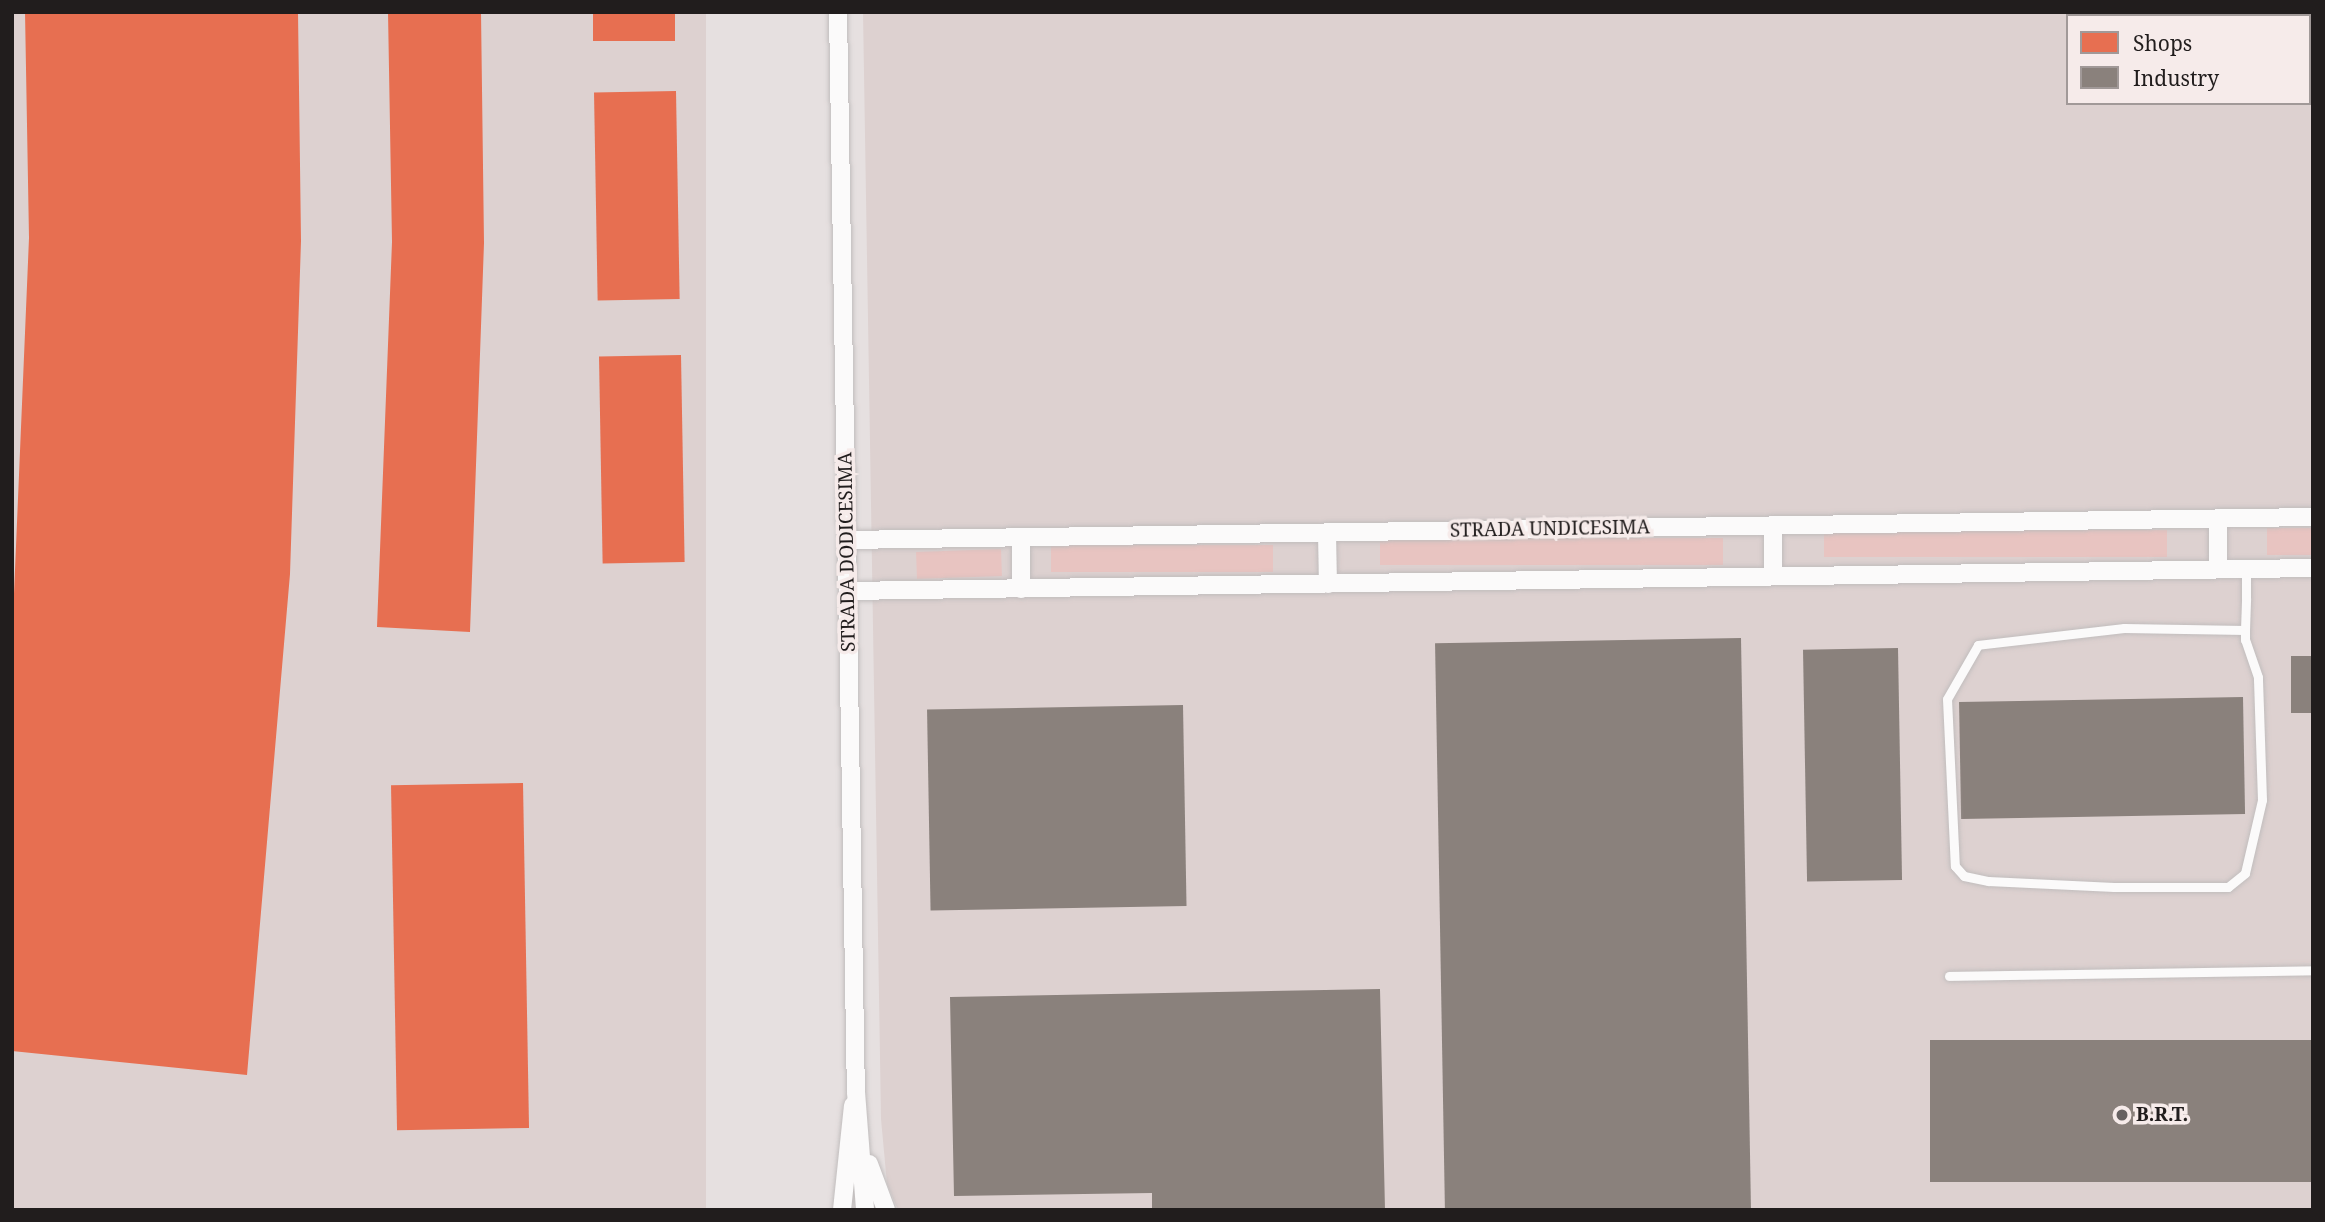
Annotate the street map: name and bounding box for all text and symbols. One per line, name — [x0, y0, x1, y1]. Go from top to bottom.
legend — [2066, 14, 2311, 105]
text: Shops — [2133, 29, 2192, 57]
text: Industry — [2133, 64, 2219, 92]
street label: STRADA DODICESIMA — [834, 452, 860, 652]
street label: STRADA UNDICESIMA — [1450, 516, 1650, 542]
place label: B.R.T. — [2136, 1104, 2188, 1126]
marker: B.R.T. — [2114, 1107, 2130, 1123]

